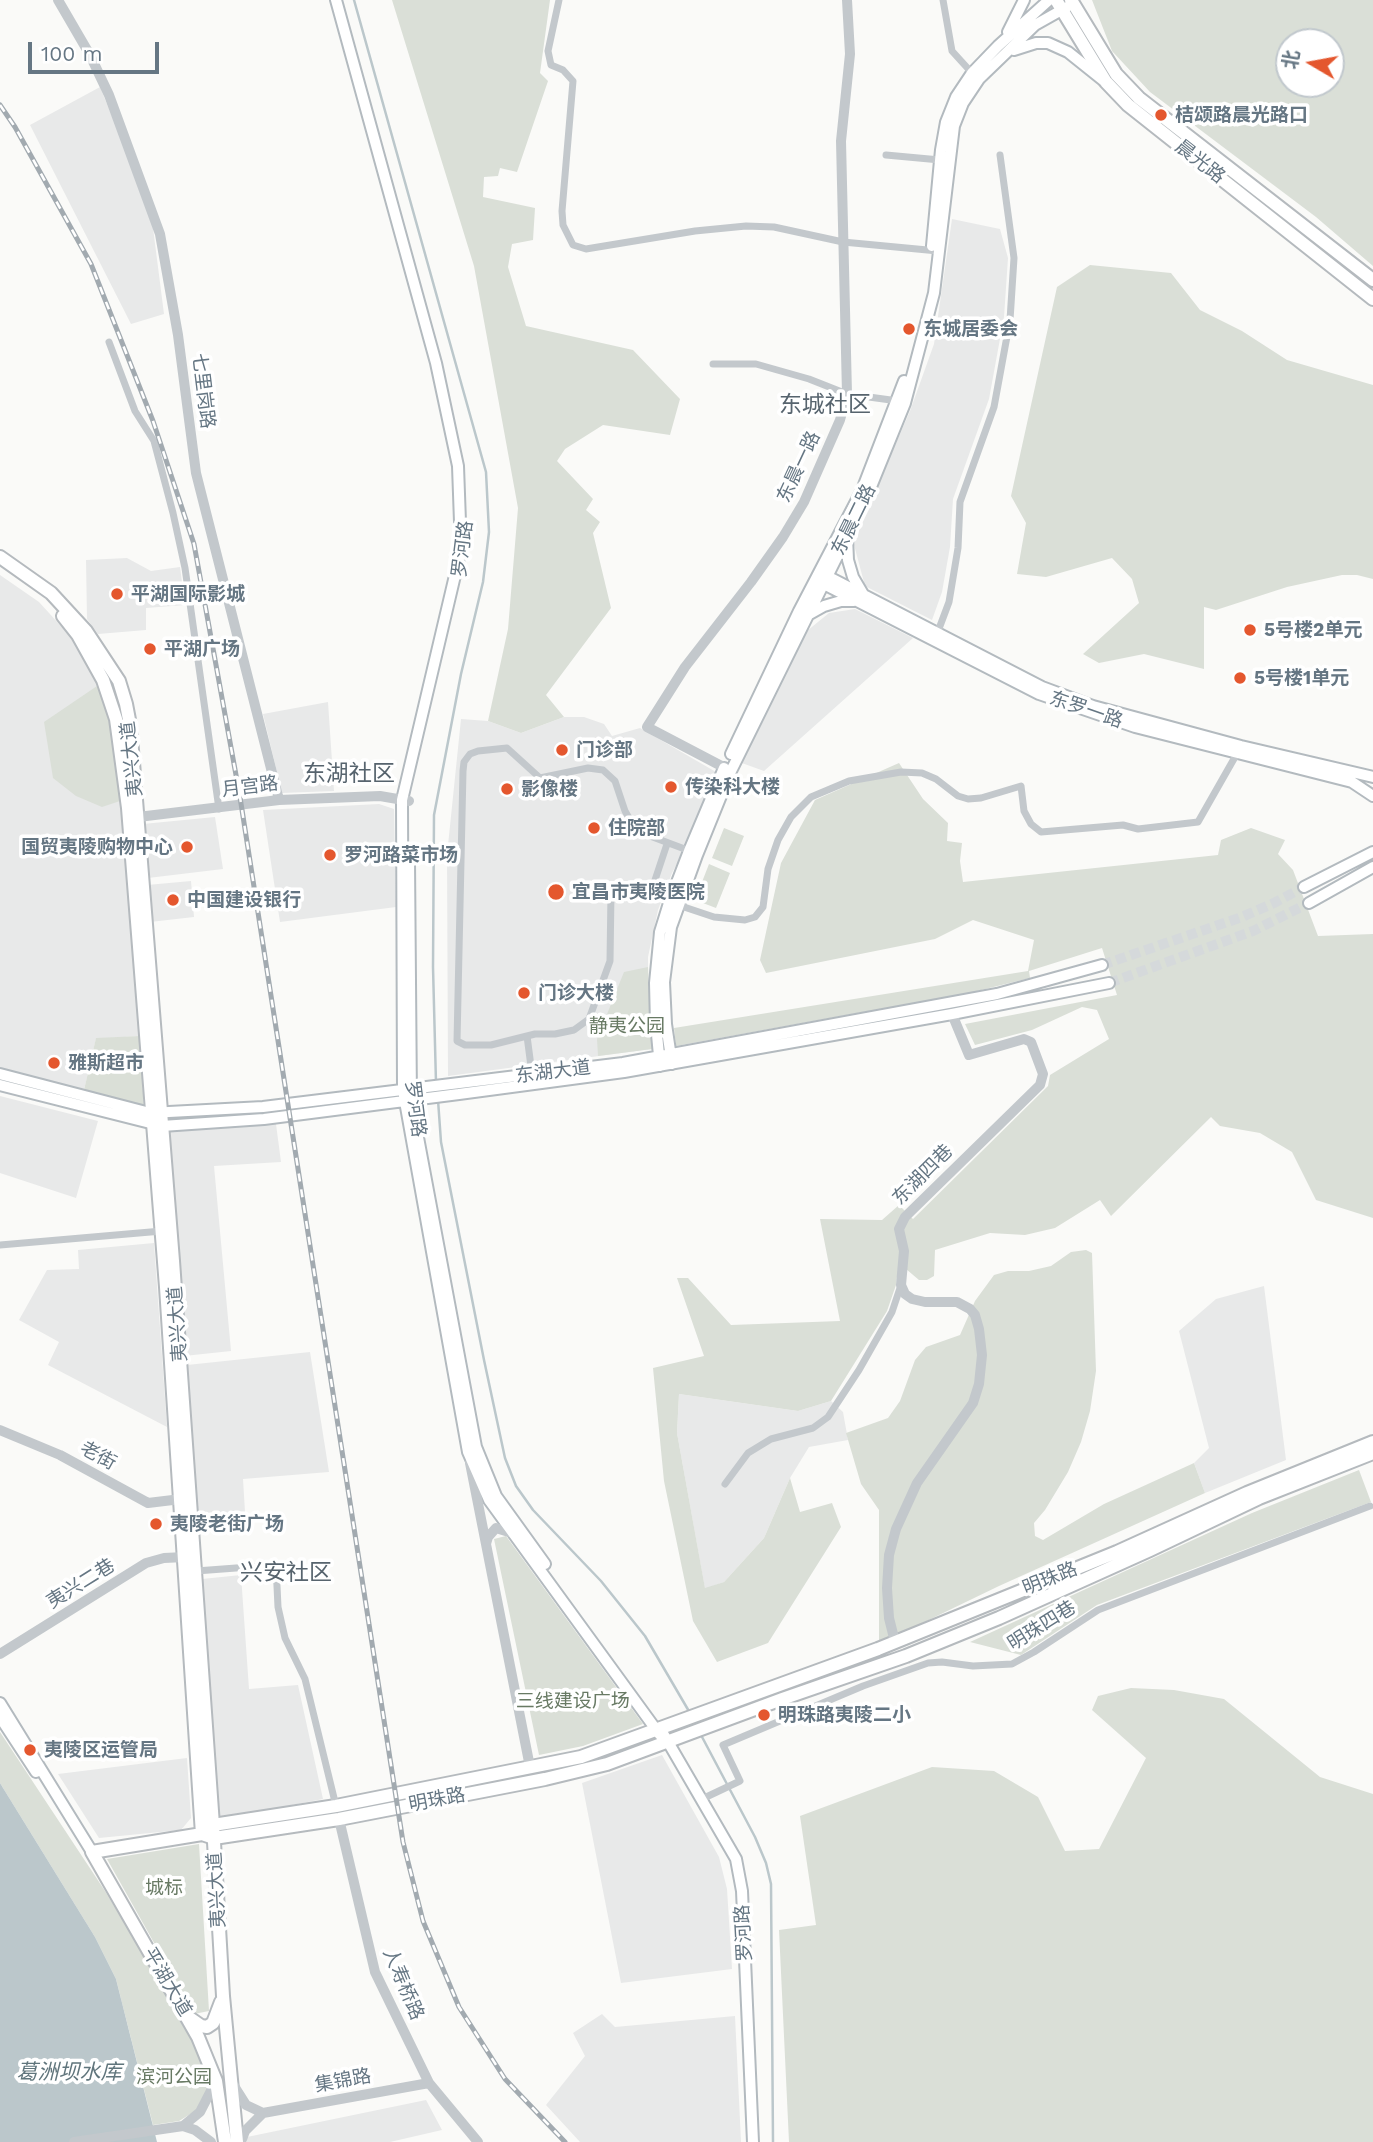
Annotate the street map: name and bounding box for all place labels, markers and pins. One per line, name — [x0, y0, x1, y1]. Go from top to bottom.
place label: 桔颂路晨光路口 — [1175, 104, 1308, 126]
marker: 桔颂路晨光路口 — [1153, 107, 1169, 123]
place label: 东城居委会 — [923, 318, 1018, 340]
marker: 东城居委会 — [901, 321, 917, 337]
place label: 平湖国际影城 — [131, 583, 245, 605]
marker: 平湖国际影城 — [109, 586, 125, 602]
place label: 5号楼2单元 — [1264, 619, 1362, 641]
marker: 5号楼2单元 — [1242, 622, 1258, 638]
place label: 平湖广场 — [164, 638, 240, 660]
marker: 平湖广场 — [142, 641, 158, 657]
place label: 5号楼1单元 — [1254, 667, 1349, 689]
marker: 5号楼1单元 — [1232, 670, 1248, 686]
place label: 门诊部 — [576, 739, 633, 761]
marker: 门诊部 — [554, 742, 570, 758]
place label: 传染科大楼 — [685, 776, 780, 798]
place label: 影像楼 — [521, 778, 578, 800]
marker: 传染科大楼 — [663, 779, 679, 795]
marker: 影像楼 — [499, 781, 515, 797]
place label: 住院部 — [608, 817, 665, 839]
marker: 住院部 — [586, 820, 602, 836]
place label: 国贸夷陵购物中心 — [21, 836, 173, 858]
marker: 国贸夷陵购物中心 — [179, 839, 195, 855]
place label: 罗河路菜市场 — [344, 844, 458, 866]
marker: 罗河路菜市场 — [322, 847, 338, 863]
place label: 宜昌市夷陵医院 — [572, 881, 705, 903]
marker: 宜昌市夷陵医院 — [546, 882, 566, 902]
place label: 中国建设银行 — [187, 889, 301, 911]
marker: 中国建设银行 — [165, 892, 181, 908]
place label: 门诊大楼 — [538, 982, 614, 1004]
marker: 门诊大楼 — [516, 985, 532, 1001]
place label: 雅斯超市 — [68, 1052, 144, 1074]
marker: 雅斯超市 — [46, 1055, 62, 1071]
place label: 夷陵老街广场 — [170, 1513, 284, 1535]
marker: 夷陵老街广场 — [148, 1516, 164, 1532]
place label: 明珠路夷陵二小 — [778, 1704, 911, 1726]
marker: 明珠路夷陵二小 — [756, 1707, 772, 1723]
place label: 夷陵区运管局 — [44, 1739, 158, 1761]
marker: 夷陵区运管局 — [22, 1742, 38, 1758]

